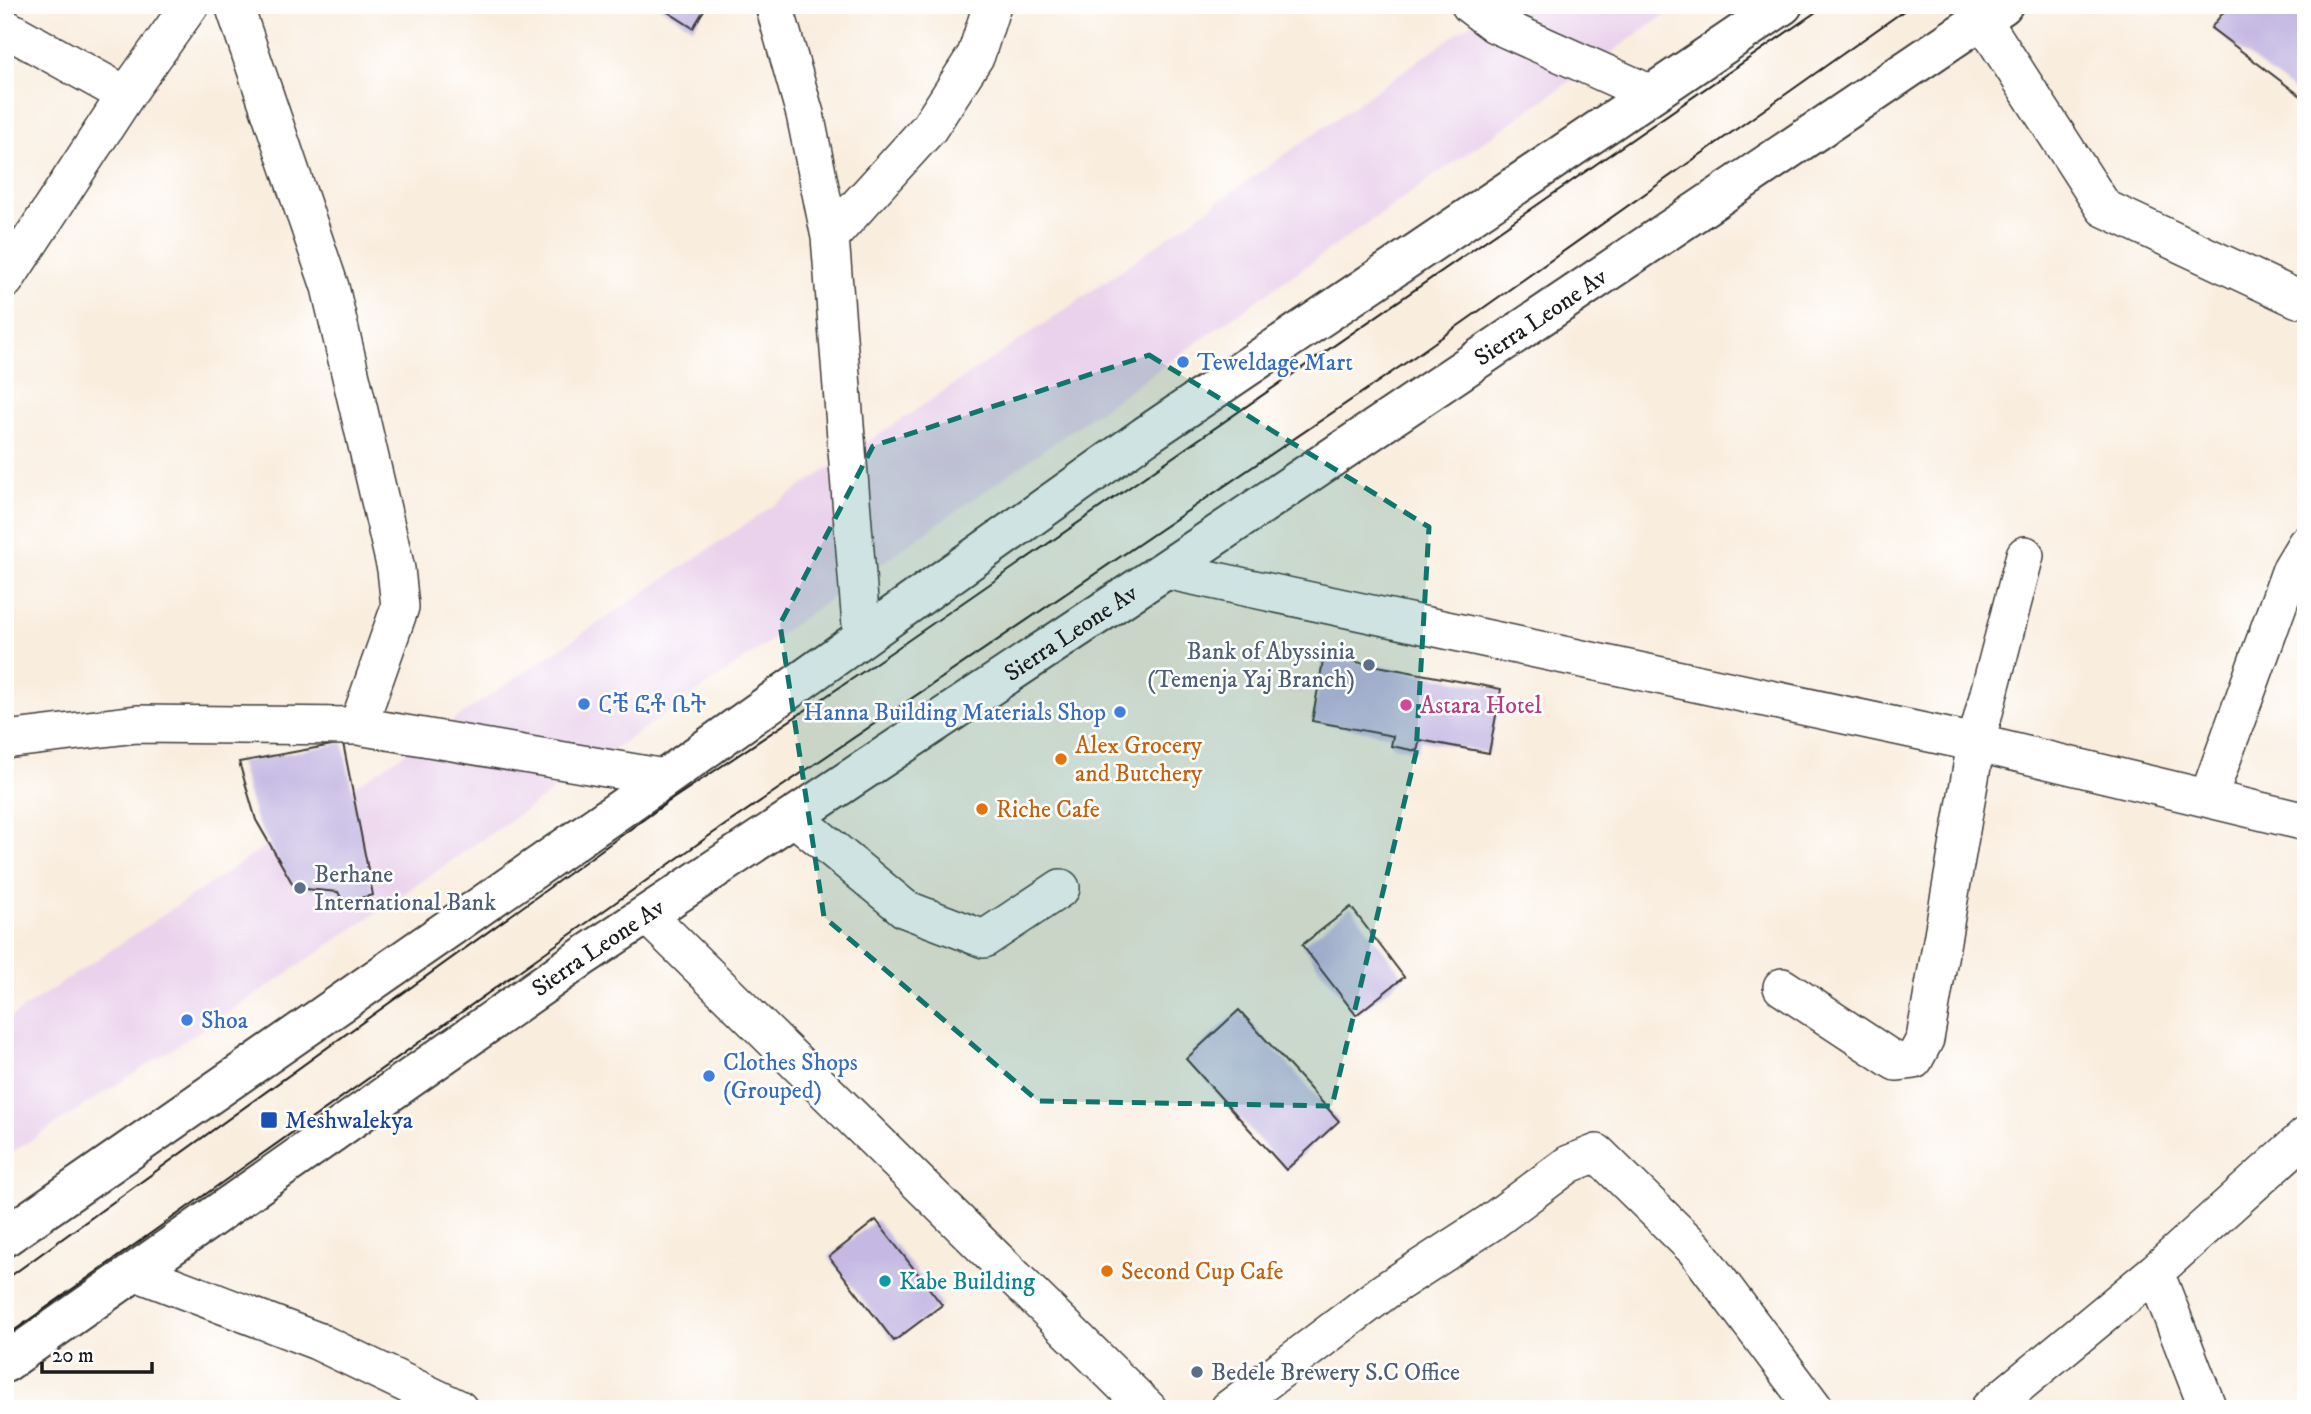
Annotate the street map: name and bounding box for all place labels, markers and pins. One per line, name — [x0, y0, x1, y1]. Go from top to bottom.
place label: Teweldage Mart — [1197, 348, 1353, 378]
marker: Teweldage Mart — [1175, 354, 1191, 370]
place label: Bank of Abyssinia (Temenja Yaj Branch) — [1147, 637, 1356, 695]
marker: Bank of Abyssinia (Temenja Yaj Branch) — [1361, 657, 1377, 673]
place label: ርቼ ፎቶ ቤት — [598, 690, 707, 720]
place label: Astara Hotel — [1420, 691, 1543, 721]
marker: ርቼ ፎቶ ቤት — [576, 696, 592, 712]
marker: Astara Hotel — [1398, 697, 1414, 713]
place label: Hanna Building Materials Shop — [803, 698, 1106, 728]
marker: Hanna Building Materials Shop — [1112, 704, 1128, 720]
place label: Alex Grocery and Butchery — [1075, 731, 1203, 789]
marker: Alex Grocery and Butchery — [1053, 751, 1069, 767]
place label: Riche Cafe — [996, 795, 1100, 825]
marker: Riche Cafe — [974, 801, 990, 817]
place label: Berhane International Bank — [314, 860, 496, 918]
marker: Berhane International Bank — [292, 880, 308, 896]
place label: Shoa — [201, 1006, 249, 1036]
marker: Shoa — [179, 1012, 195, 1028]
place label: Clothes Shops (Grouped) — [723, 1048, 858, 1106]
marker: Clothes Shops (Grouped) — [701, 1068, 717, 1084]
place label: Meshwalekya — [285, 1106, 414, 1136]
marker: Meshwalekya — [259, 1110, 279, 1130]
place label: Second Cup Cafe — [1121, 1257, 1284, 1287]
marker: Second Cup Cafe — [1099, 1263, 1115, 1279]
place label: Kabe Building — [899, 1267, 1035, 1297]
marker: Kabe Building — [877, 1273, 893, 1289]
place label: Bedele Brewery S.C Office — [1211, 1358, 1460, 1388]
marker: Bedele Brewery S.C Office — [1189, 1364, 1205, 1380]

